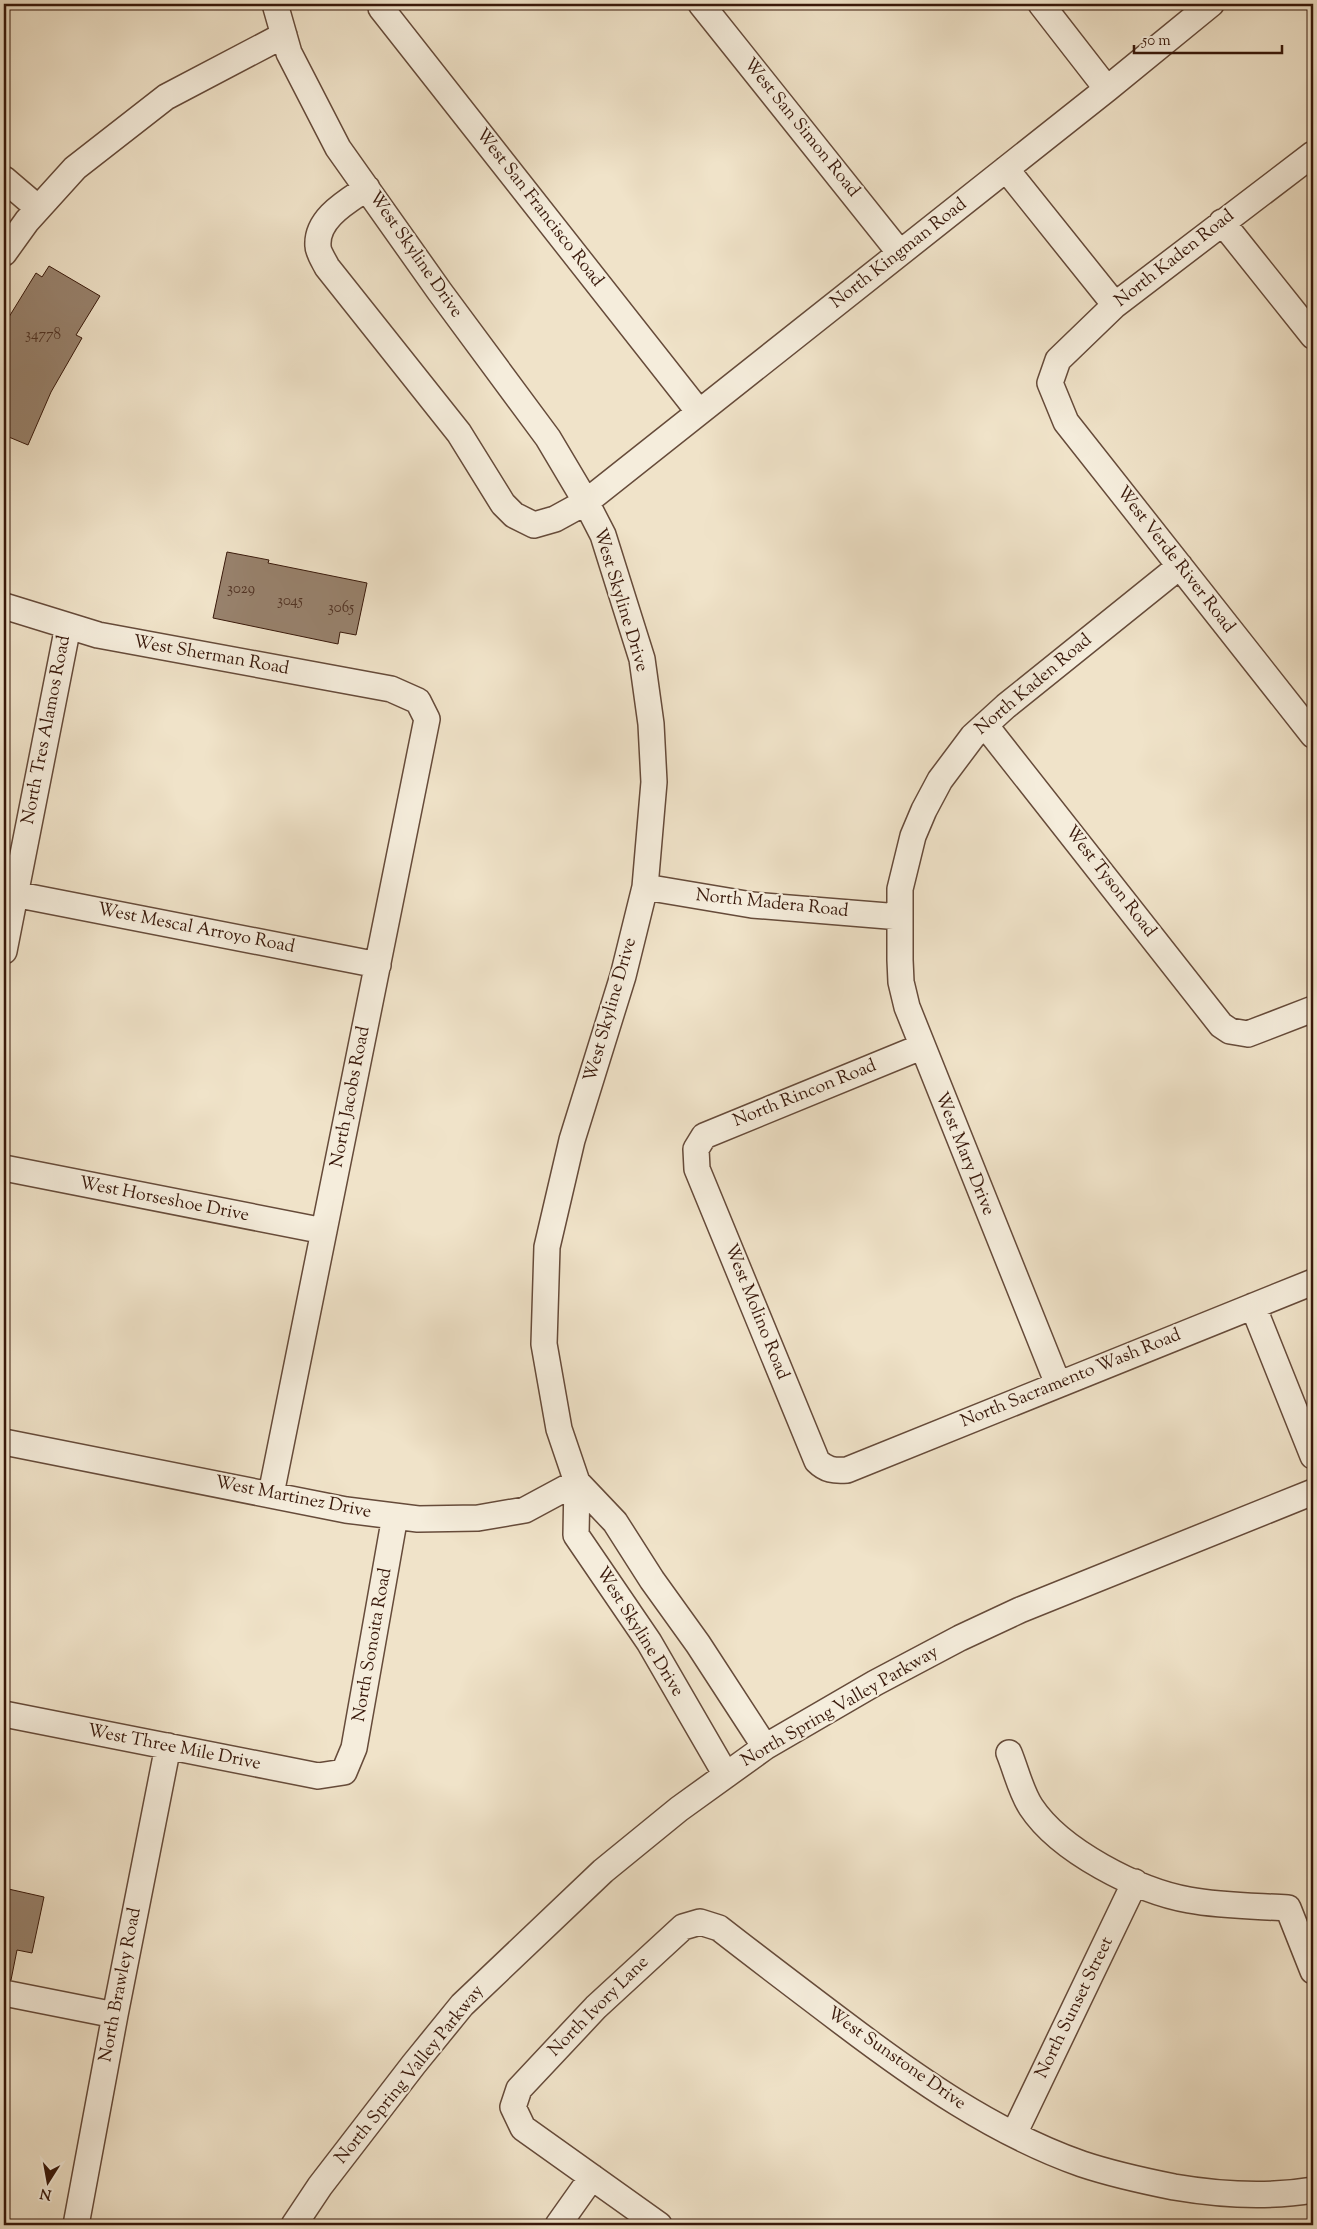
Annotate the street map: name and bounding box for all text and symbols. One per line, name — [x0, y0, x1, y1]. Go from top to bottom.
scale bar — [1134, 22, 1282, 54]
text: 50 m — [1141, 31, 1171, 52]
street label: West San Simon Road — [737, 53, 865, 203]
street label: West San Francisco Road — [469, 123, 609, 293]
street label: West Skyline Drive — [362, 187, 468, 323]
street label: North Kingman Road — [825, 192, 973, 316]
street label: North Kaden Road — [1110, 204, 1240, 314]
house number: 34778 — [25, 325, 61, 346]
street label: West Verde River Road — [1109, 481, 1241, 639]
street label: West Skyline Drive — [586, 525, 654, 675]
house number: 3029 — [227, 579, 255, 600]
house number: 3045 — [277, 591, 303, 612]
house number: 3065 — [328, 598, 354, 619]
street label: North Kaden Road — [970, 628, 1098, 742]
street label: West Sherman Road — [131, 629, 291, 683]
street label: North Tres Alamos Road — [16, 633, 78, 827]
street label: West Tyson Road — [1058, 821, 1162, 943]
street label: North Madera Road — [694, 883, 850, 925]
street label: West Mescal Arroyo Road — [95, 897, 297, 961]
street label: West Skyline Drive — [578, 935, 644, 1085]
street label: North Jacobs Road — [325, 1024, 377, 1170]
street label: North Rincon Road — [729, 1053, 881, 1135]
street label: West Mary Drive — [927, 1088, 1001, 1220]
street label: West Horseshoe Drive — [77, 1171, 251, 1229]
street label: West Molino Road — [717, 1240, 795, 1384]
street label: North Sacramento Wash Road — [957, 1323, 1185, 1435]
street label: West Martinez Drive — [212, 1470, 374, 1526]
street label: West Skyline Drive — [588, 1562, 690, 1702]
street label: North Sonoita Road — [347, 1566, 399, 1724]
street label: North Spring Valley Parkway — [736, 1640, 944, 1774]
street label: West Three Mile Drive — [85, 1718, 263, 1778]
street label: North Brawley Road — [93, 1905, 149, 2065]
street label: North Sunset Street — [1029, 1933, 1121, 2083]
street label: North Ivory Lane — [543, 1951, 655, 2063]
street label: North Spring Valley Parkway — [329, 1980, 491, 2170]
street label: West Sunstone Drive — [821, 2001, 971, 2117]
north arrow — [22, 2156, 72, 2206]
text: N — [39, 2182, 53, 2204]

